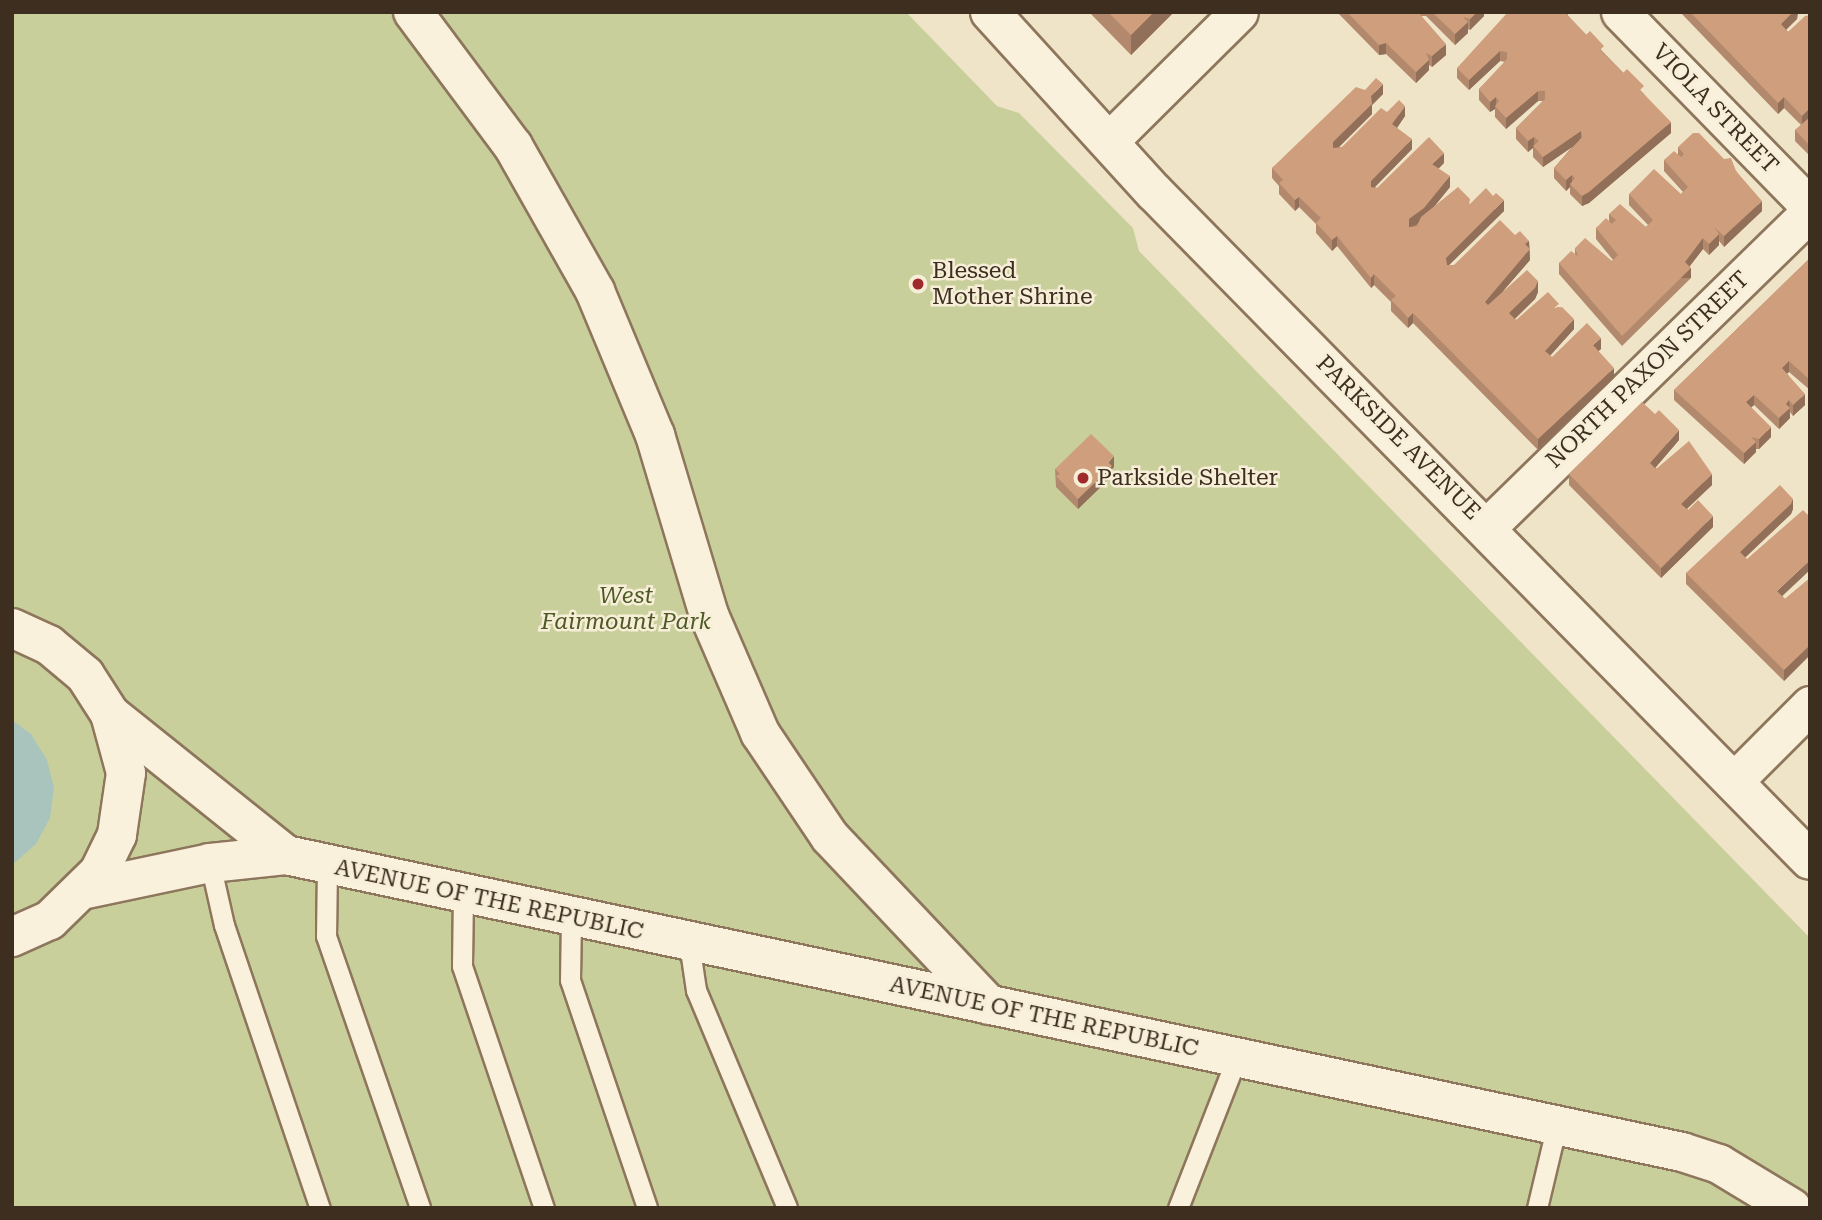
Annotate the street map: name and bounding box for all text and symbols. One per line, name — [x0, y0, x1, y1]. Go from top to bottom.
street label: VIOLA STREET — [1646, 39, 1784, 179]
place label: Blessed Mother Shrine — [932, 257, 1093, 311]
street label: NORTH PAXON STREET — [1541, 266, 1755, 474]
marker: Blessed Mother Shrine — [910, 276, 926, 292]
street label: PARKSIDE AVENUE — [1310, 350, 1486, 526]
place label: Parkside Shelter — [1097, 464, 1278, 492]
marker: Parkside Shelter — [1075, 470, 1091, 486]
park label: West Fairmount Park — [541, 582, 711, 636]
street label: AVENUE OF THE REPUBLIC — [332, 854, 646, 946]
street label: AVENUE OF THE REPUBLIC — [887, 971, 1201, 1063]

